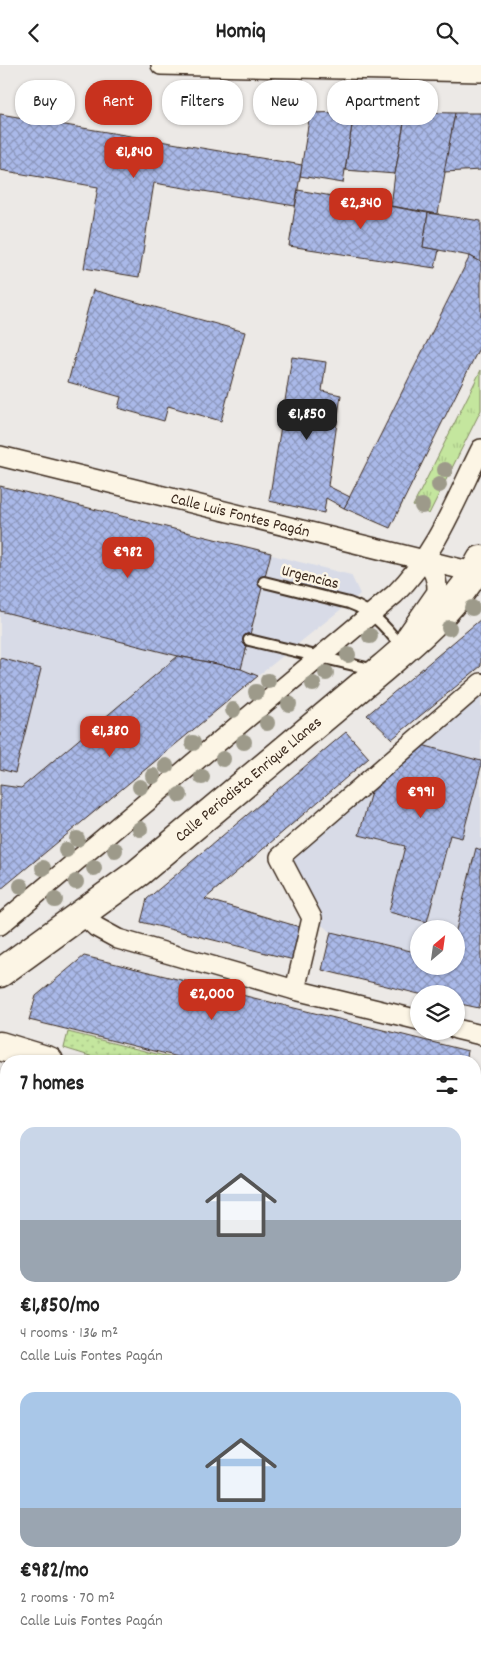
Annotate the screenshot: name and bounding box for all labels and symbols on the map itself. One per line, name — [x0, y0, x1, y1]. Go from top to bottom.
pin: €1,840 — [93, 137, 175, 179]
pin: €2,340 — [320, 187, 402, 230]
pin: €1,850 — [266, 399, 348, 441]
street label: Calle Luis Fontes Pagán — [168, 488, 312, 544]
pin: €982 — [98, 537, 158, 579]
street label: Urgencias — [279, 560, 342, 596]
street label: Calle Periodista Enrique Llanes — [171, 711, 328, 848]
pin: €1,380 — [69, 715, 151, 758]
pin: €991 — [391, 777, 451, 819]
north arrow — [410, 920, 465, 975]
pin: €2,000 — [171, 979, 253, 1021]

